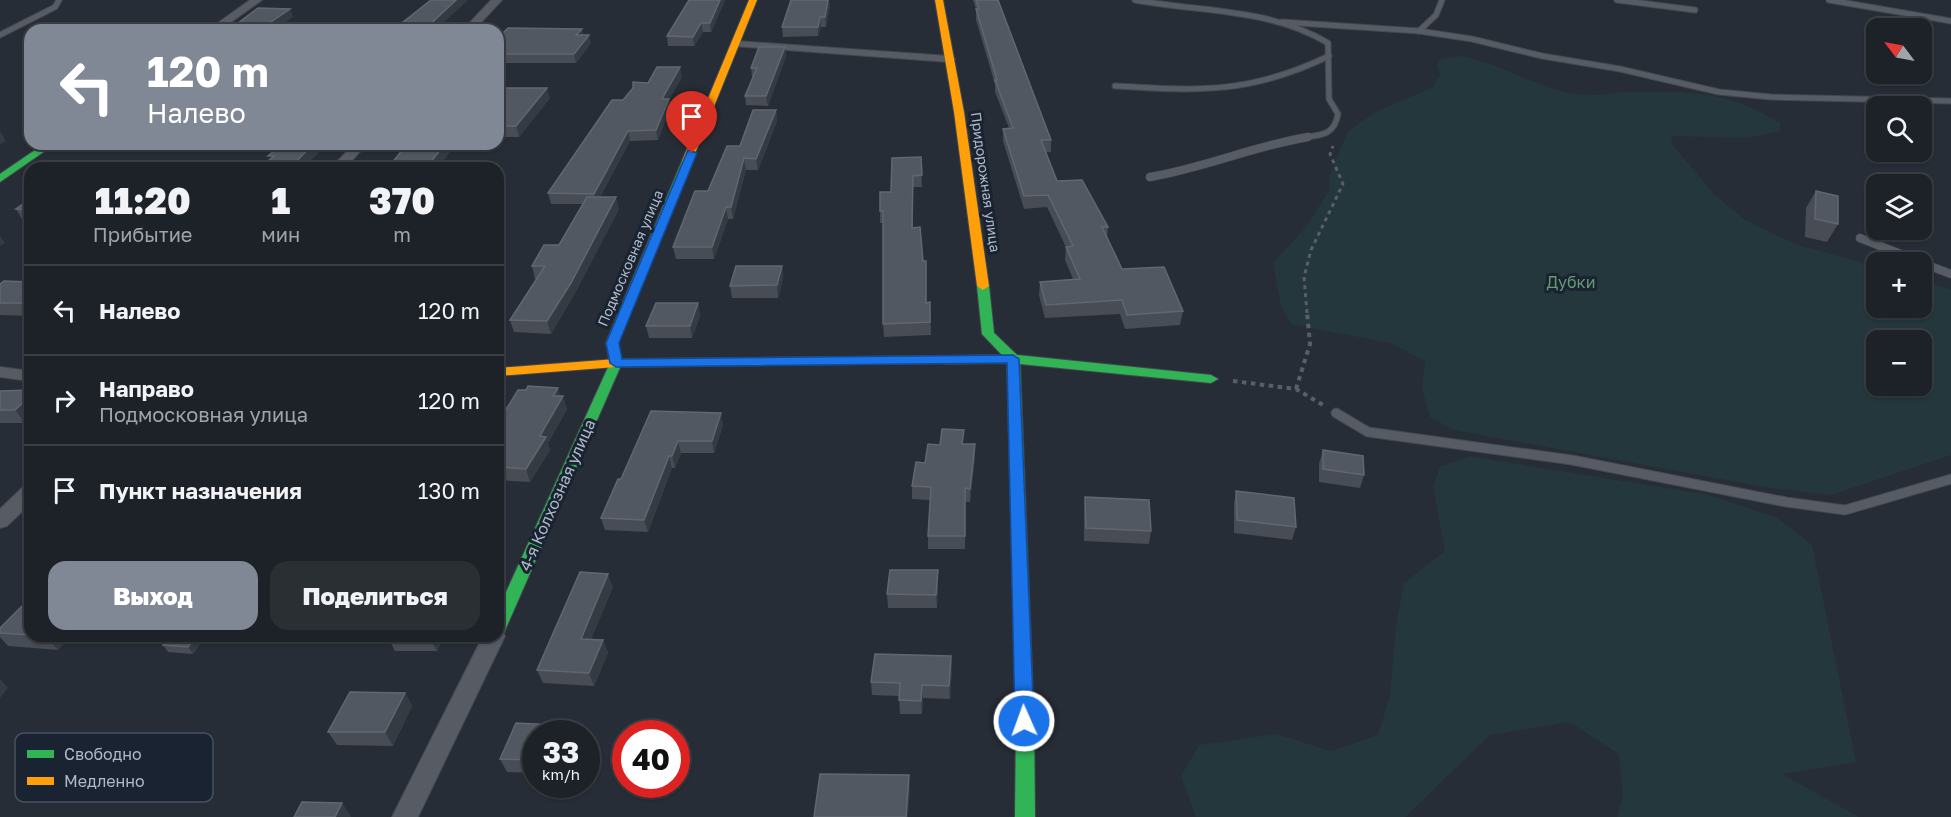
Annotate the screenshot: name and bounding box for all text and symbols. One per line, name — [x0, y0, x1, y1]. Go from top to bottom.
north arrow — [1866, 18, 1932, 84]
map controls — [1866, 18, 1932, 396]
text: 120 m — [147, 46, 269, 96]
icon: left — [48, 48, 126, 126]
pin — [666, 91, 717, 153]
button: search — [1866, 96, 1932, 162]
text: Налево — [147, 97, 246, 129]
icon: arrive — [675, 100, 708, 133]
street label: Придорожная улица — [968, 111, 1004, 253]
button: layers — [1866, 174, 1932, 240]
text: 11:20 — [95, 179, 191, 222]
text: 1 — [271, 179, 290, 222]
text: 370 — [369, 179, 435, 222]
street label: Подмосковная улица — [594, 187, 666, 329]
text: Прибытие — [93, 222, 192, 246]
text: мин — [261, 222, 300, 246]
text: m — [393, 222, 411, 246]
button: + — [1866, 252, 1932, 318]
park label: Дубки — [1547, 272, 1595, 292]
icon: left — [48, 294, 81, 327]
text: Налево — [99, 297, 181, 324]
text: 120 m — [418, 297, 480, 324]
button: − — [1866, 330, 1932, 396]
text: Направо — [99, 375, 194, 402]
icon: right — [48, 384, 81, 417]
text: 120 m — [418, 387, 480, 414]
text: Подмосковная улица — [99, 402, 308, 426]
street label: 4-я Колхозная улица — [515, 416, 599, 574]
icon: arrive — [48, 474, 81, 507]
text: Пункт назначения — [99, 477, 302, 504]
text: 130 m — [418, 477, 480, 504]
button: Выход — [48, 561, 258, 630]
button: Поделиться — [270, 561, 480, 630]
position arrow — [992, 689, 1056, 753]
speed limit sign: 40 — [612, 720, 690, 798]
legend — [15, 733, 213, 802]
text: 33 — [543, 734, 579, 770]
text: Свободно — [64, 744, 142, 764]
text: km/h — [542, 765, 580, 783]
text: Медленно — [64, 771, 145, 791]

